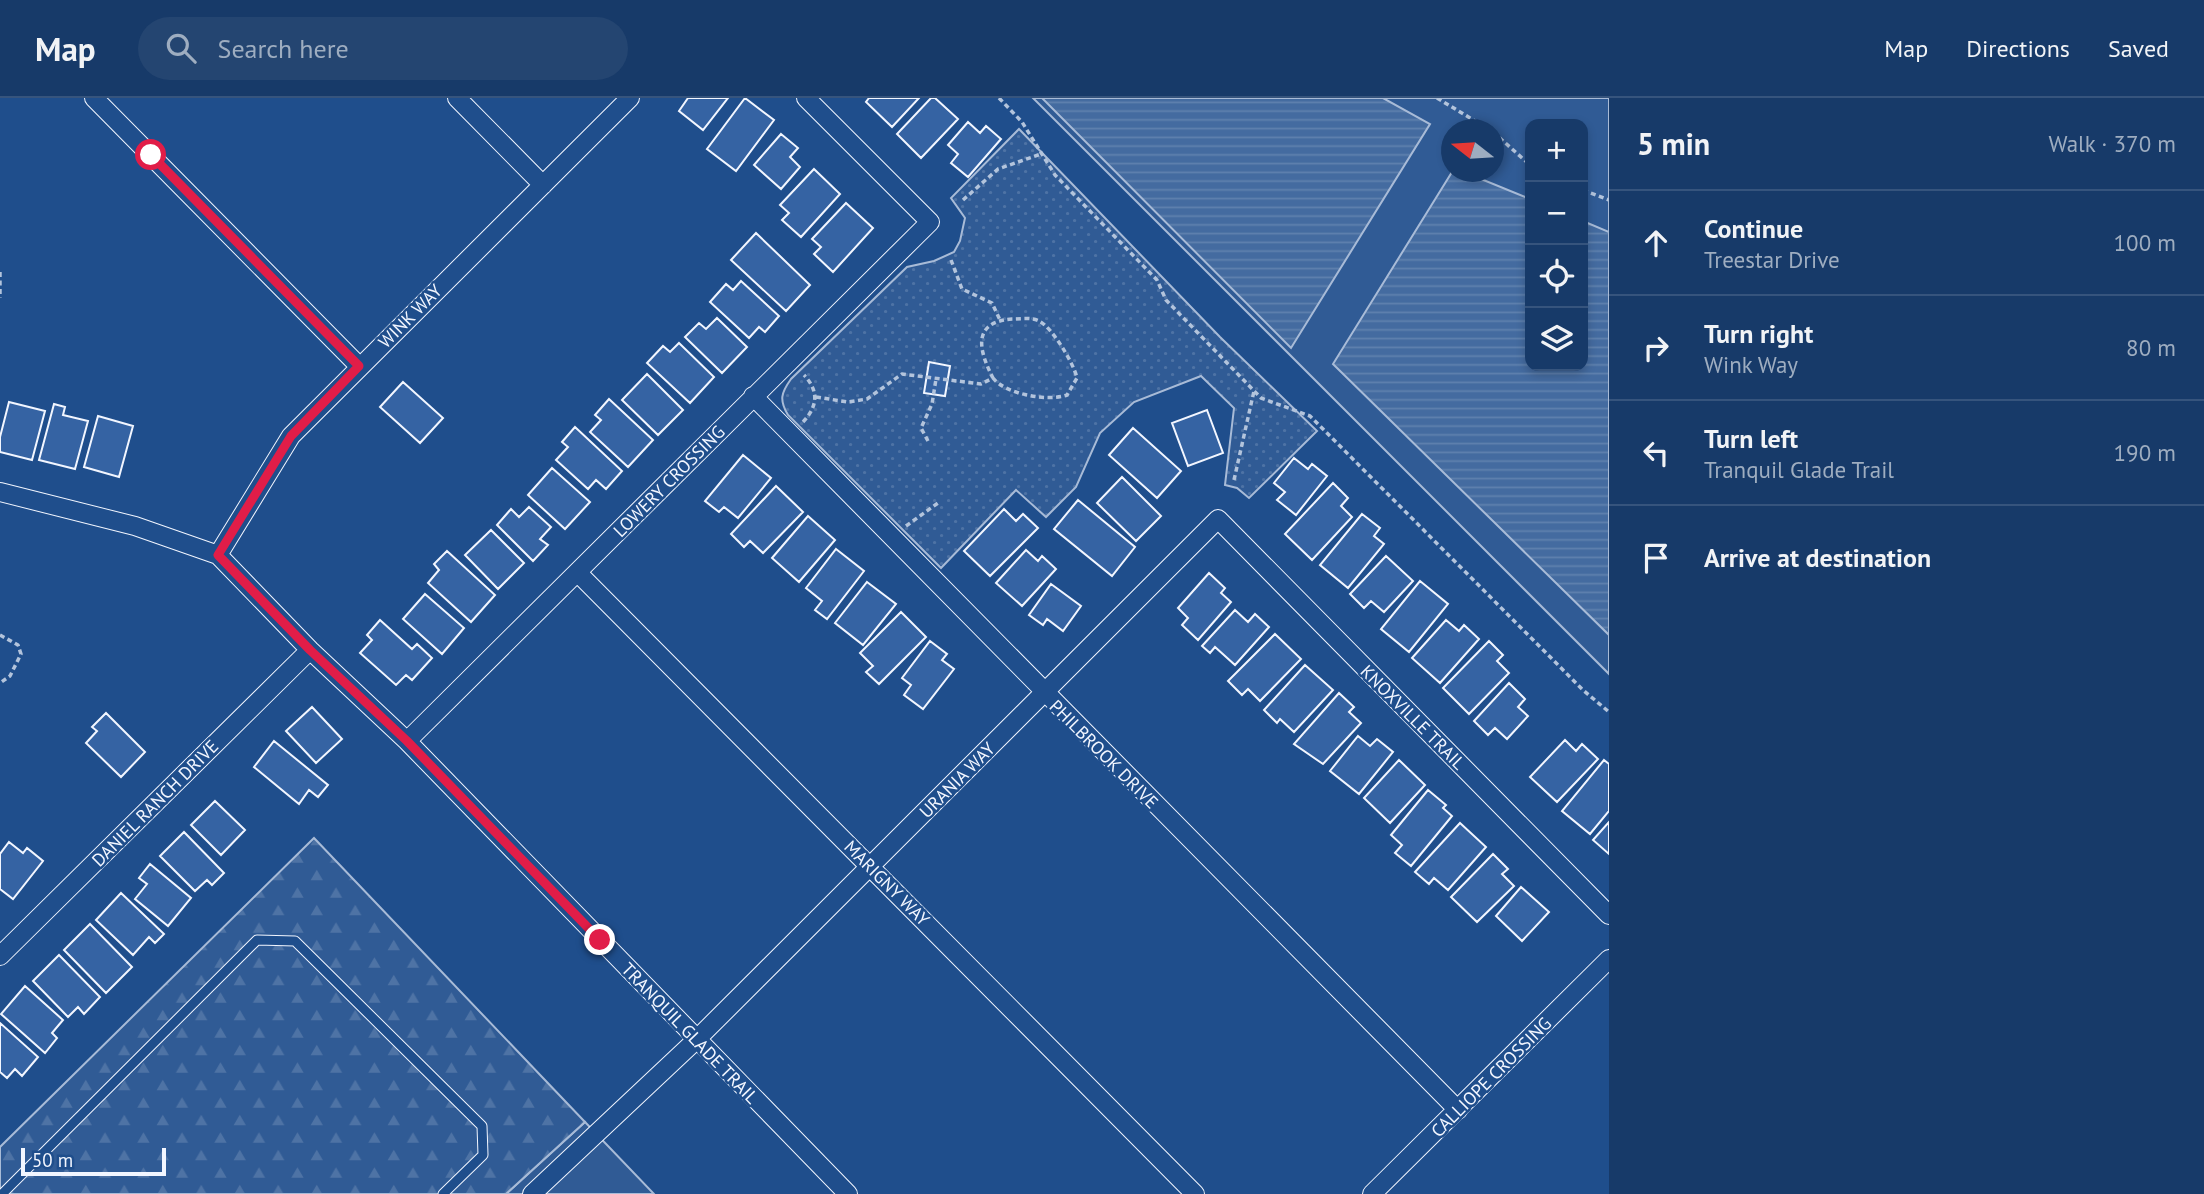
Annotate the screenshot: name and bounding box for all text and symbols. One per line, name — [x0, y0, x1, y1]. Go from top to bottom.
search box — [138, 17, 628, 80]
text: Map — [35, 27, 96, 70]
icon: search — [162, 29, 200, 67]
text: Search here — [218, 32, 349, 65]
text: Map — [1884, 33, 1928, 64]
text: Directions — [1966, 33, 2070, 64]
text: Saved — [2108, 33, 2169, 64]
north arrow — [1441, 119, 1504, 182]
map controls — [1525, 119, 1588, 371]
button: + — [1525, 119, 1588, 182]
text: 5 min — [1637, 124, 1710, 163]
text: Walk · 370 m — [2049, 129, 2176, 158]
route start — [135, 139, 166, 170]
button: − — [1525, 182, 1588, 245]
text: Continue — [1704, 212, 1803, 245]
icon: ahead — [1637, 224, 1675, 262]
text: 100 m — [2114, 228, 2176, 257]
button: locate — [1525, 245, 1588, 308]
text: Treestar Drive — [1704, 245, 1840, 274]
street label: WINK WAY — [373, 279, 447, 353]
button: layers — [1525, 308, 1588, 371]
text: Turn right — [1704, 317, 1813, 350]
icon: right — [1637, 329, 1675, 367]
text: 80 m — [2126, 333, 2176, 362]
text: Wink Way — [1704, 350, 1798, 379]
street label: LOWERY CROSSING — [608, 420, 730, 542]
text: Turn left — [1704, 422, 1798, 455]
icon: left — [1637, 434, 1675, 472]
text: 190 m — [2114, 438, 2176, 467]
text: Tranquil Glade Trail — [1704, 455, 1894, 484]
icon: arrive — [1637, 539, 1675, 577]
text: Arrive at destination — [1704, 541, 1931, 574]
street label: KNOXVILLE TRAIL — [1356, 660, 1470, 774]
street label: PHILBROOK DRIVE — [1045, 695, 1163, 813]
street label: DANIEL RANCH DRIVE — [87, 735, 223, 871]
street label: URANIA WAY — [914, 737, 1000, 823]
street label: MARIGNY WAY — [839, 835, 935, 931]
route end — [584, 924, 615, 955]
street label: TRANQUIL GLADE TRAIL — [617, 958, 763, 1108]
street label: CALLIOPE CROSSING — [1426, 1012, 1556, 1142]
scale bar — [21, 1145, 166, 1177]
text: 50 m — [32, 1148, 73, 1172]

